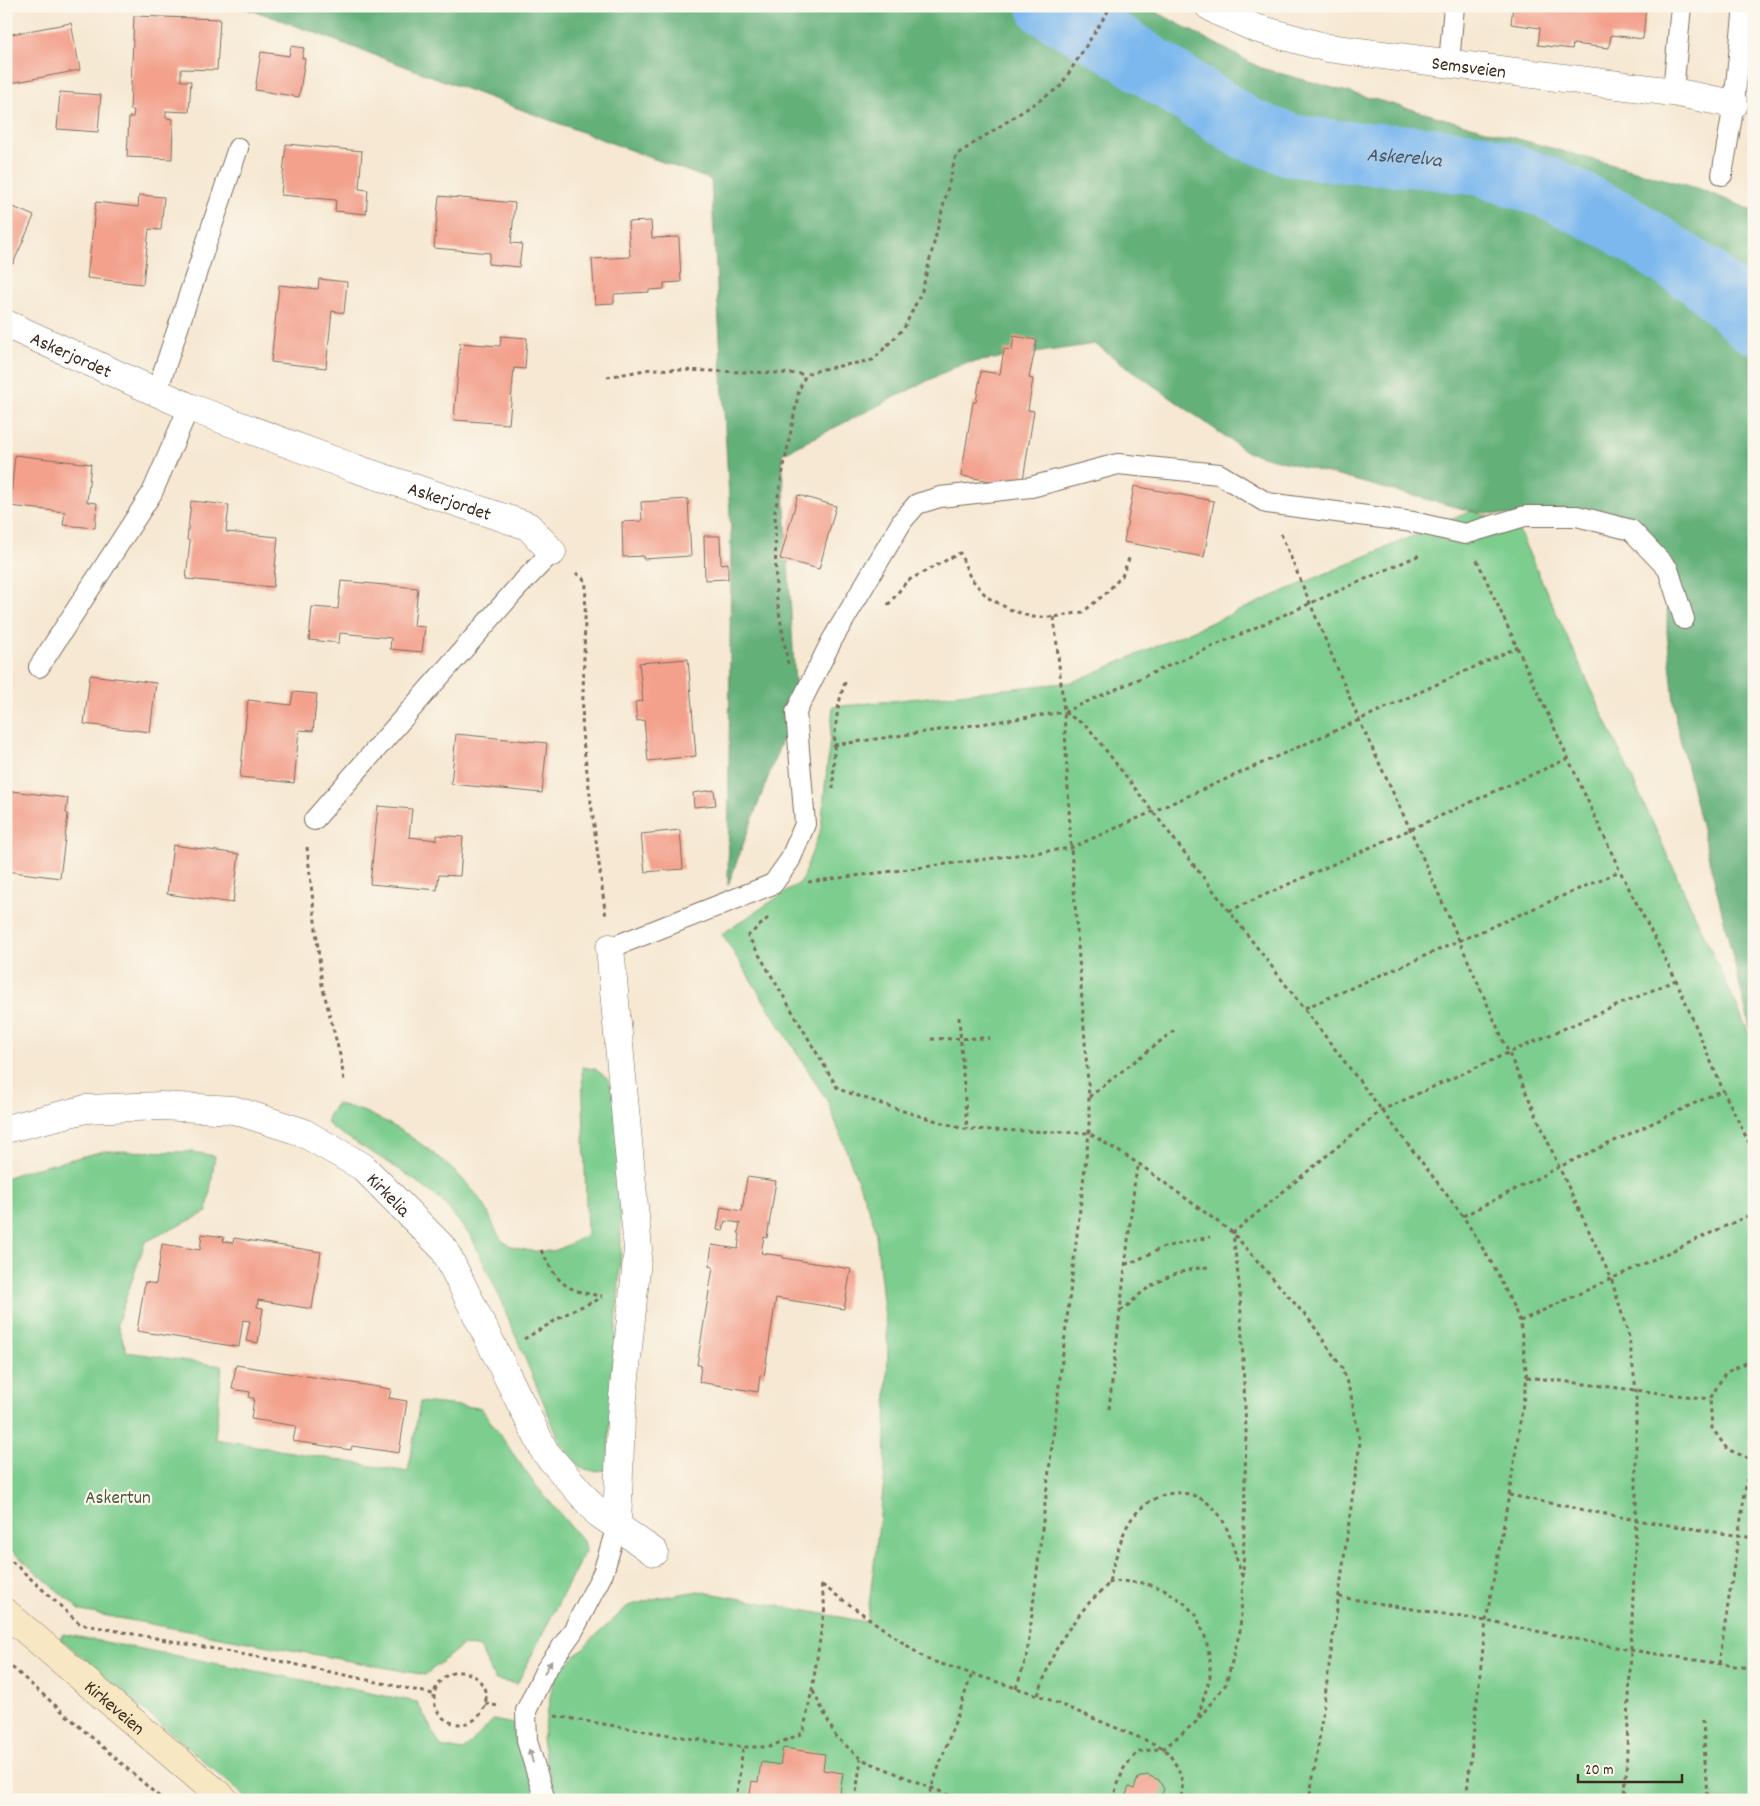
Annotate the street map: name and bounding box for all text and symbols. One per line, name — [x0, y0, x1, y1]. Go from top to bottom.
street label: Semsveien — [1430, 51, 1507, 88]
water label: Askerelva — [1366, 142, 1445, 177]
street label: Askerjordet — [25, 327, 115, 387]
street label: Askerjordet — [404, 477, 494, 530]
street label: Kirkelia — [359, 1168, 416, 1225]
park label: Askertun — [85, 1486, 151, 1513]
one-way arrow — [543, 1661, 553, 1674]
street label: Kirkeveien — [77, 1675, 150, 1743]
one-way arrow — [527, 1748, 535, 1763]
scale bar — [1578, 1751, 1681, 1783]
text: 20 m — [1585, 1760, 1613, 1782]

